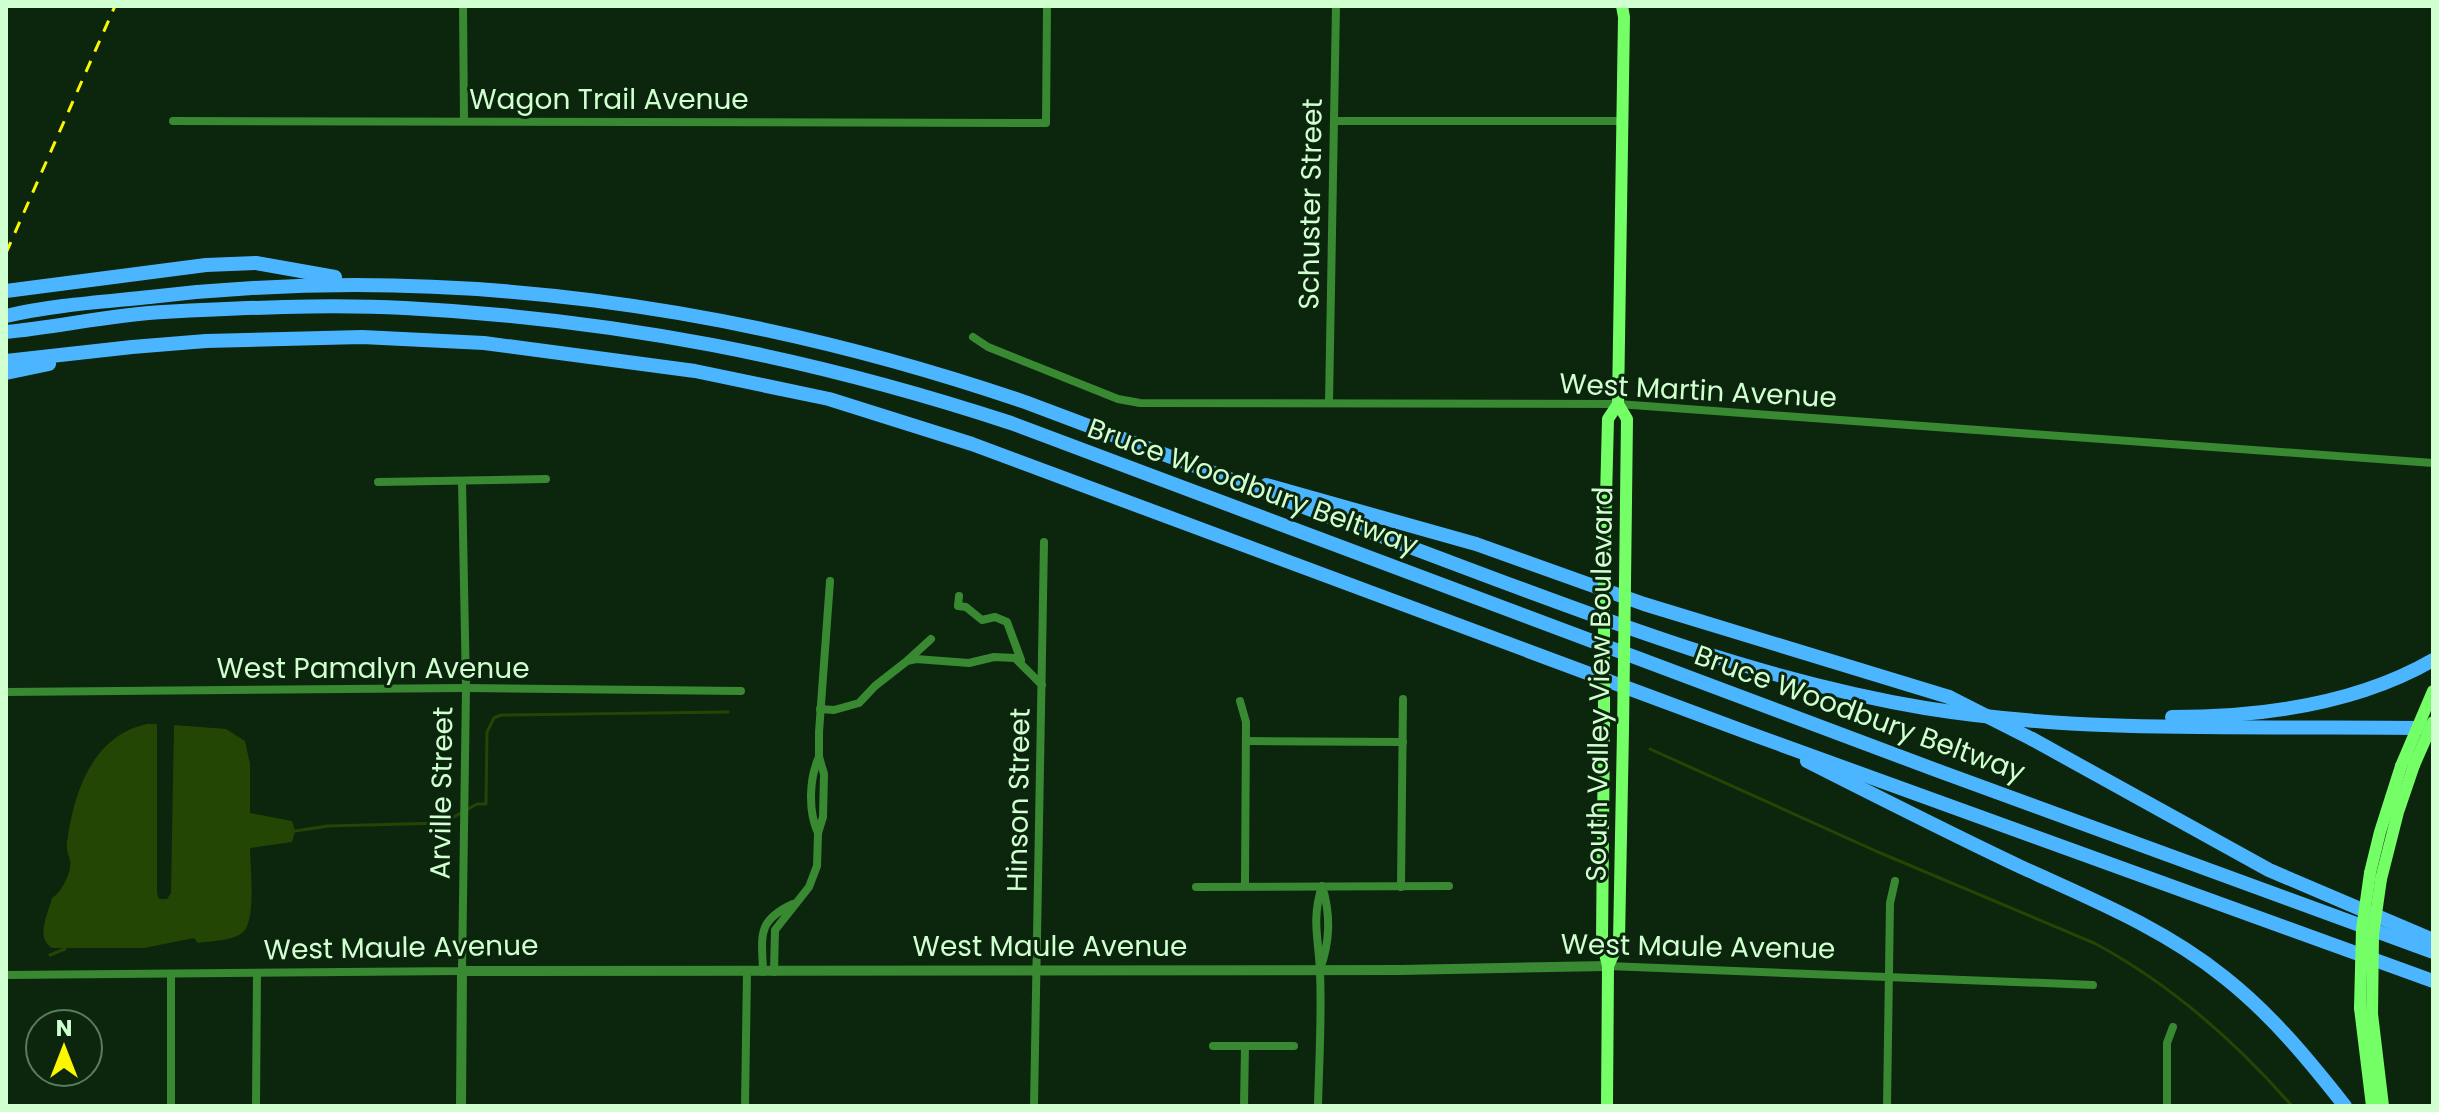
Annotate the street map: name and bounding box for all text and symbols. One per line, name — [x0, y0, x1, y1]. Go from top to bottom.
street label: Wagon Trail Avenue — [469, 80, 749, 119]
street label: Schuster Street — [1289, 98, 1332, 310]
street label: West Martin Avenue — [1558, 364, 1838, 417]
street label: Bruce Woodbury Beltway — [1082, 408, 1424, 565]
street label: South Valley View Boulevard — [1577, 486, 1622, 882]
street label: Bruce Woodbury Beltway — [1689, 635, 2031, 792]
street label: West Pamalyn Avenue — [216, 649, 530, 688]
street label: Arville Street — [420, 706, 463, 880]
street label: Hinson Street — [997, 708, 1040, 892]
street label: West Maule Avenue — [1560, 925, 1836, 968]
street label: West Maule Avenue — [263, 926, 539, 969]
street label: West Maule Avenue — [913, 927, 1187, 966]
north arrow — [24, 1008, 104, 1088]
text: N — [56, 1013, 72, 1044]

